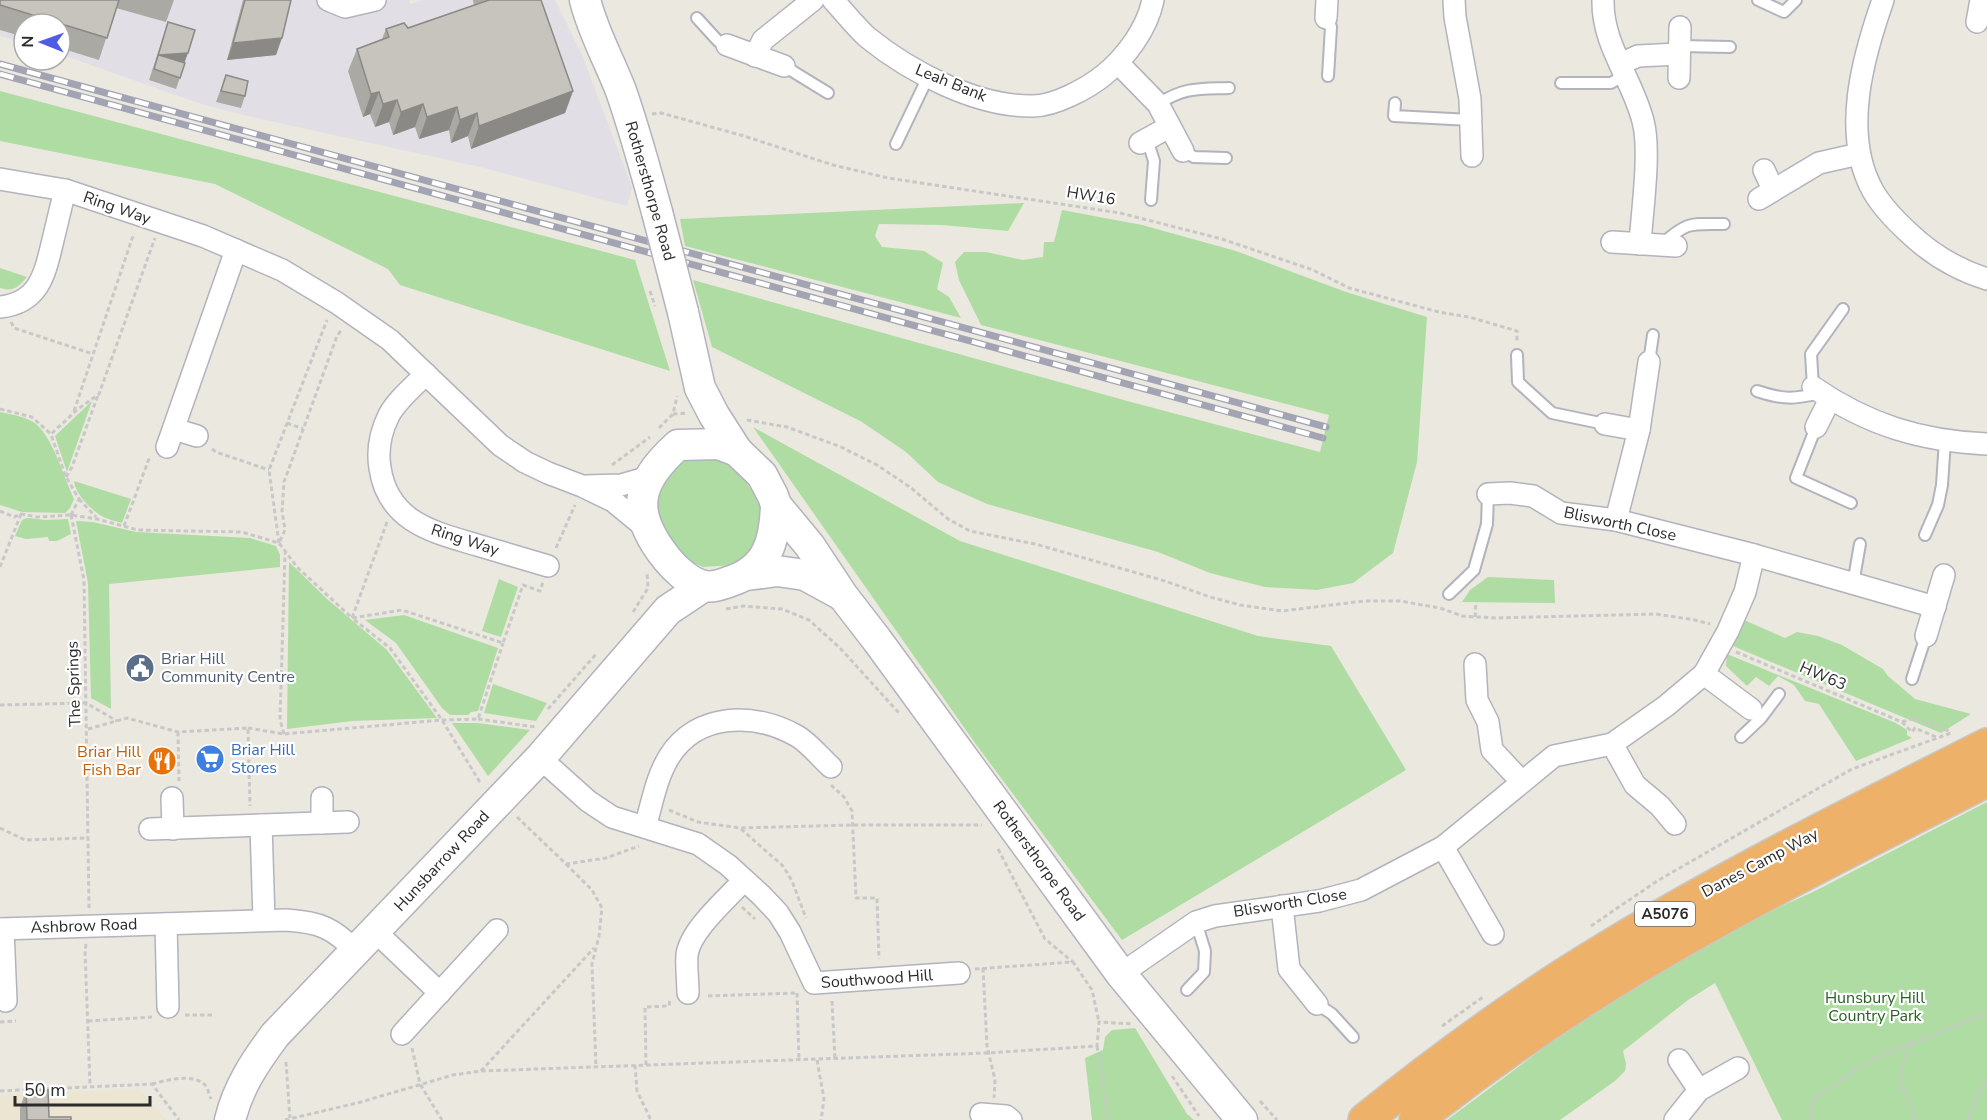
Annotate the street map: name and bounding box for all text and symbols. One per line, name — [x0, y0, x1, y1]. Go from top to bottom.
north arrow — [12, 12, 72, 72]
text: N — [17, 36, 39, 48]
street label: Leah Bank — [912, 59, 991, 108]
street label: Rothersthorpe Road — [620, 119, 680, 263]
street label: HW16 — [1065, 181, 1117, 211]
street label: Ring Way — [80, 186, 155, 230]
street label: Blisworth Close — [1562, 501, 1678, 547]
street label: Ring Way — [428, 519, 503, 562]
street label: The Springs — [62, 641, 86, 727]
place label: Briar Hill Community Centre — [161, 648, 295, 688]
public building icon: Briar Hill Community Centre — [124, 652, 156, 684]
street label: HW63 — [1796, 656, 1850, 696]
place label: Briar Hill Stores — [231, 739, 295, 779]
place label: Briar Hill Fish Bar — [77, 741, 141, 781]
supermarket icon: Briar Hill Stores — [194, 743, 226, 775]
restaurant icon: Briar Hill Fish Bar — [146, 745, 178, 777]
street label: Rothersthorpe Road — [988, 796, 1090, 926]
street label: Hunsbarrow Road — [389, 806, 495, 916]
street label: Danes Camp Way — [1698, 823, 1823, 903]
street label: Blisworth Close — [1232, 883, 1348, 923]
road number: A5076 — [1635, 902, 1695, 926]
street label: Ashbrow Road — [30, 913, 138, 939]
street label: Southwood Hill — [820, 964, 934, 994]
park label: Hunsbury Hill Country Park — [1825, 987, 1925, 1027]
scale bar — [15, 1069, 150, 1107]
text: 50 m — [24, 1078, 66, 1102]

